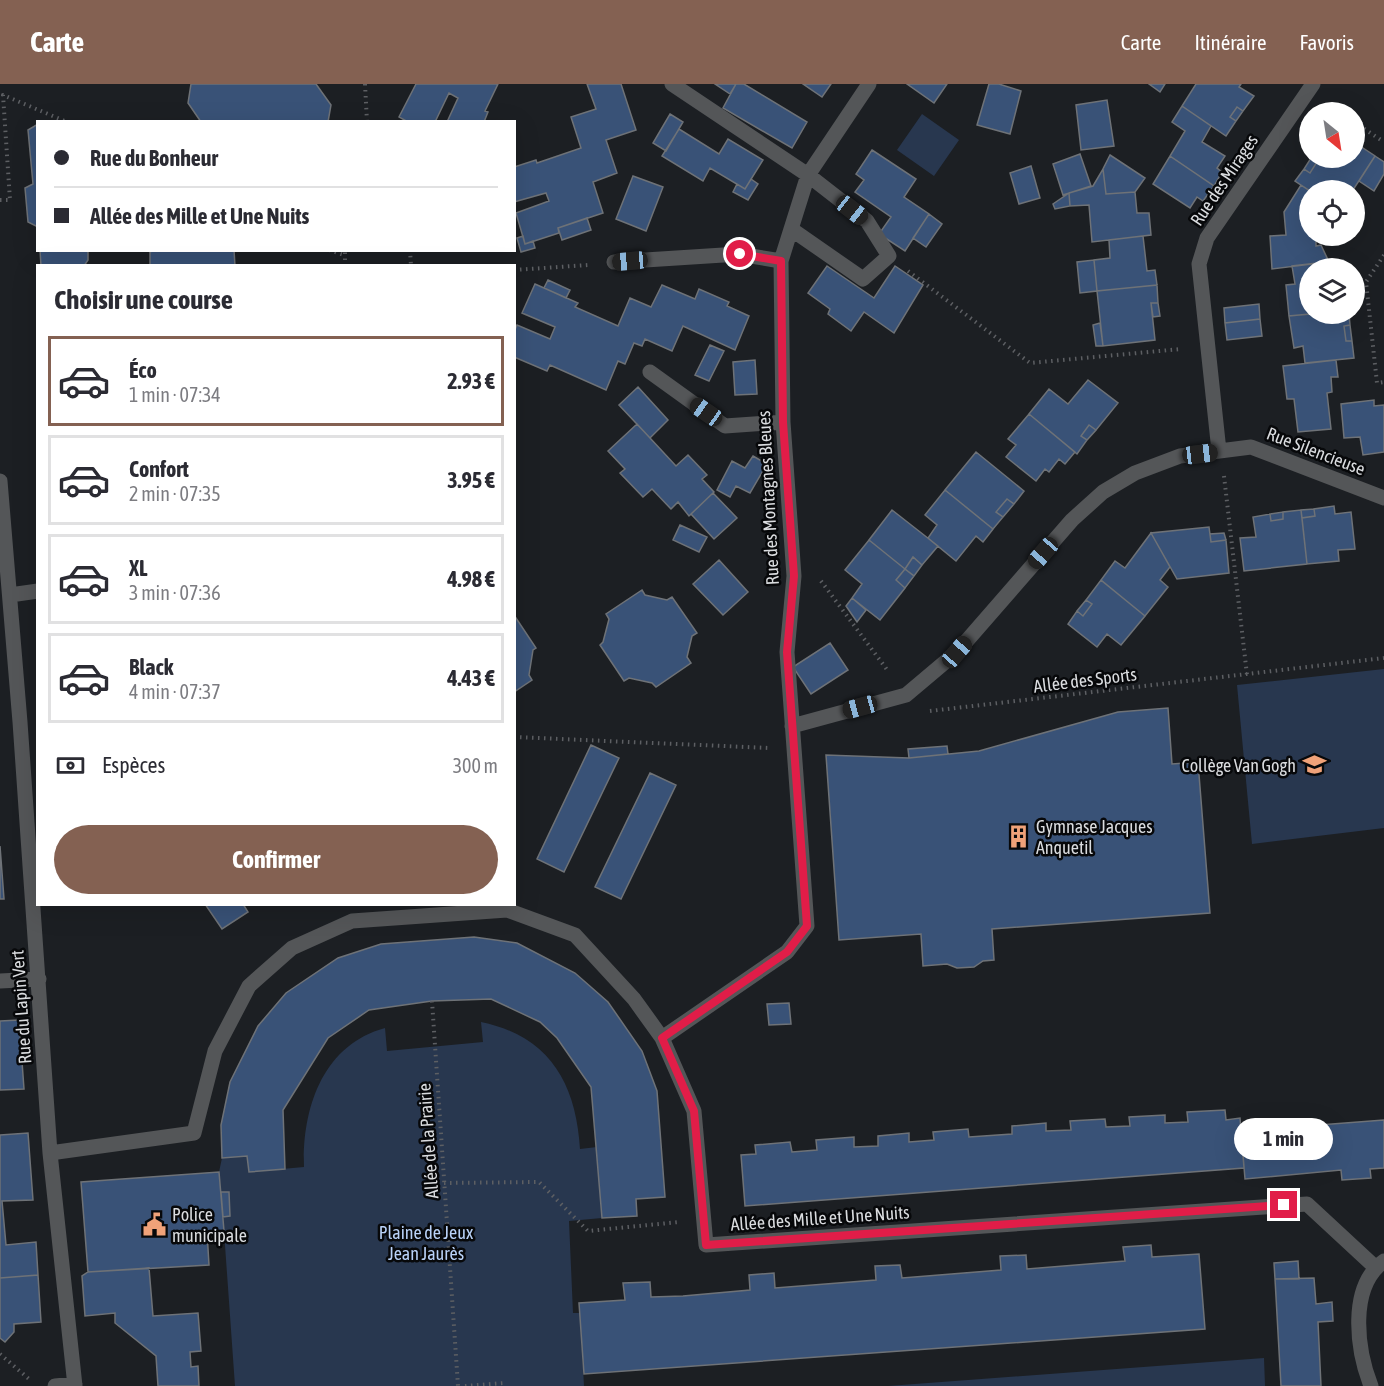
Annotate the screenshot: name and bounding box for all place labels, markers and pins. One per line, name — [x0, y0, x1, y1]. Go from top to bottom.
school or university icon: Collège Van Gogh — [1301, 752, 1327, 778]
place label: Collège Van Gogh — [1182, 755, 1296, 776]
place label: Gymnase Jacques Anquetil — [1036, 816, 1153, 858]
building icon: Gymnase Jacques Anquetil — [1005, 823, 1031, 849]
place label: Police municipale — [172, 1204, 247, 1246]
public building icon: Police municipale — [141, 1211, 167, 1237]

